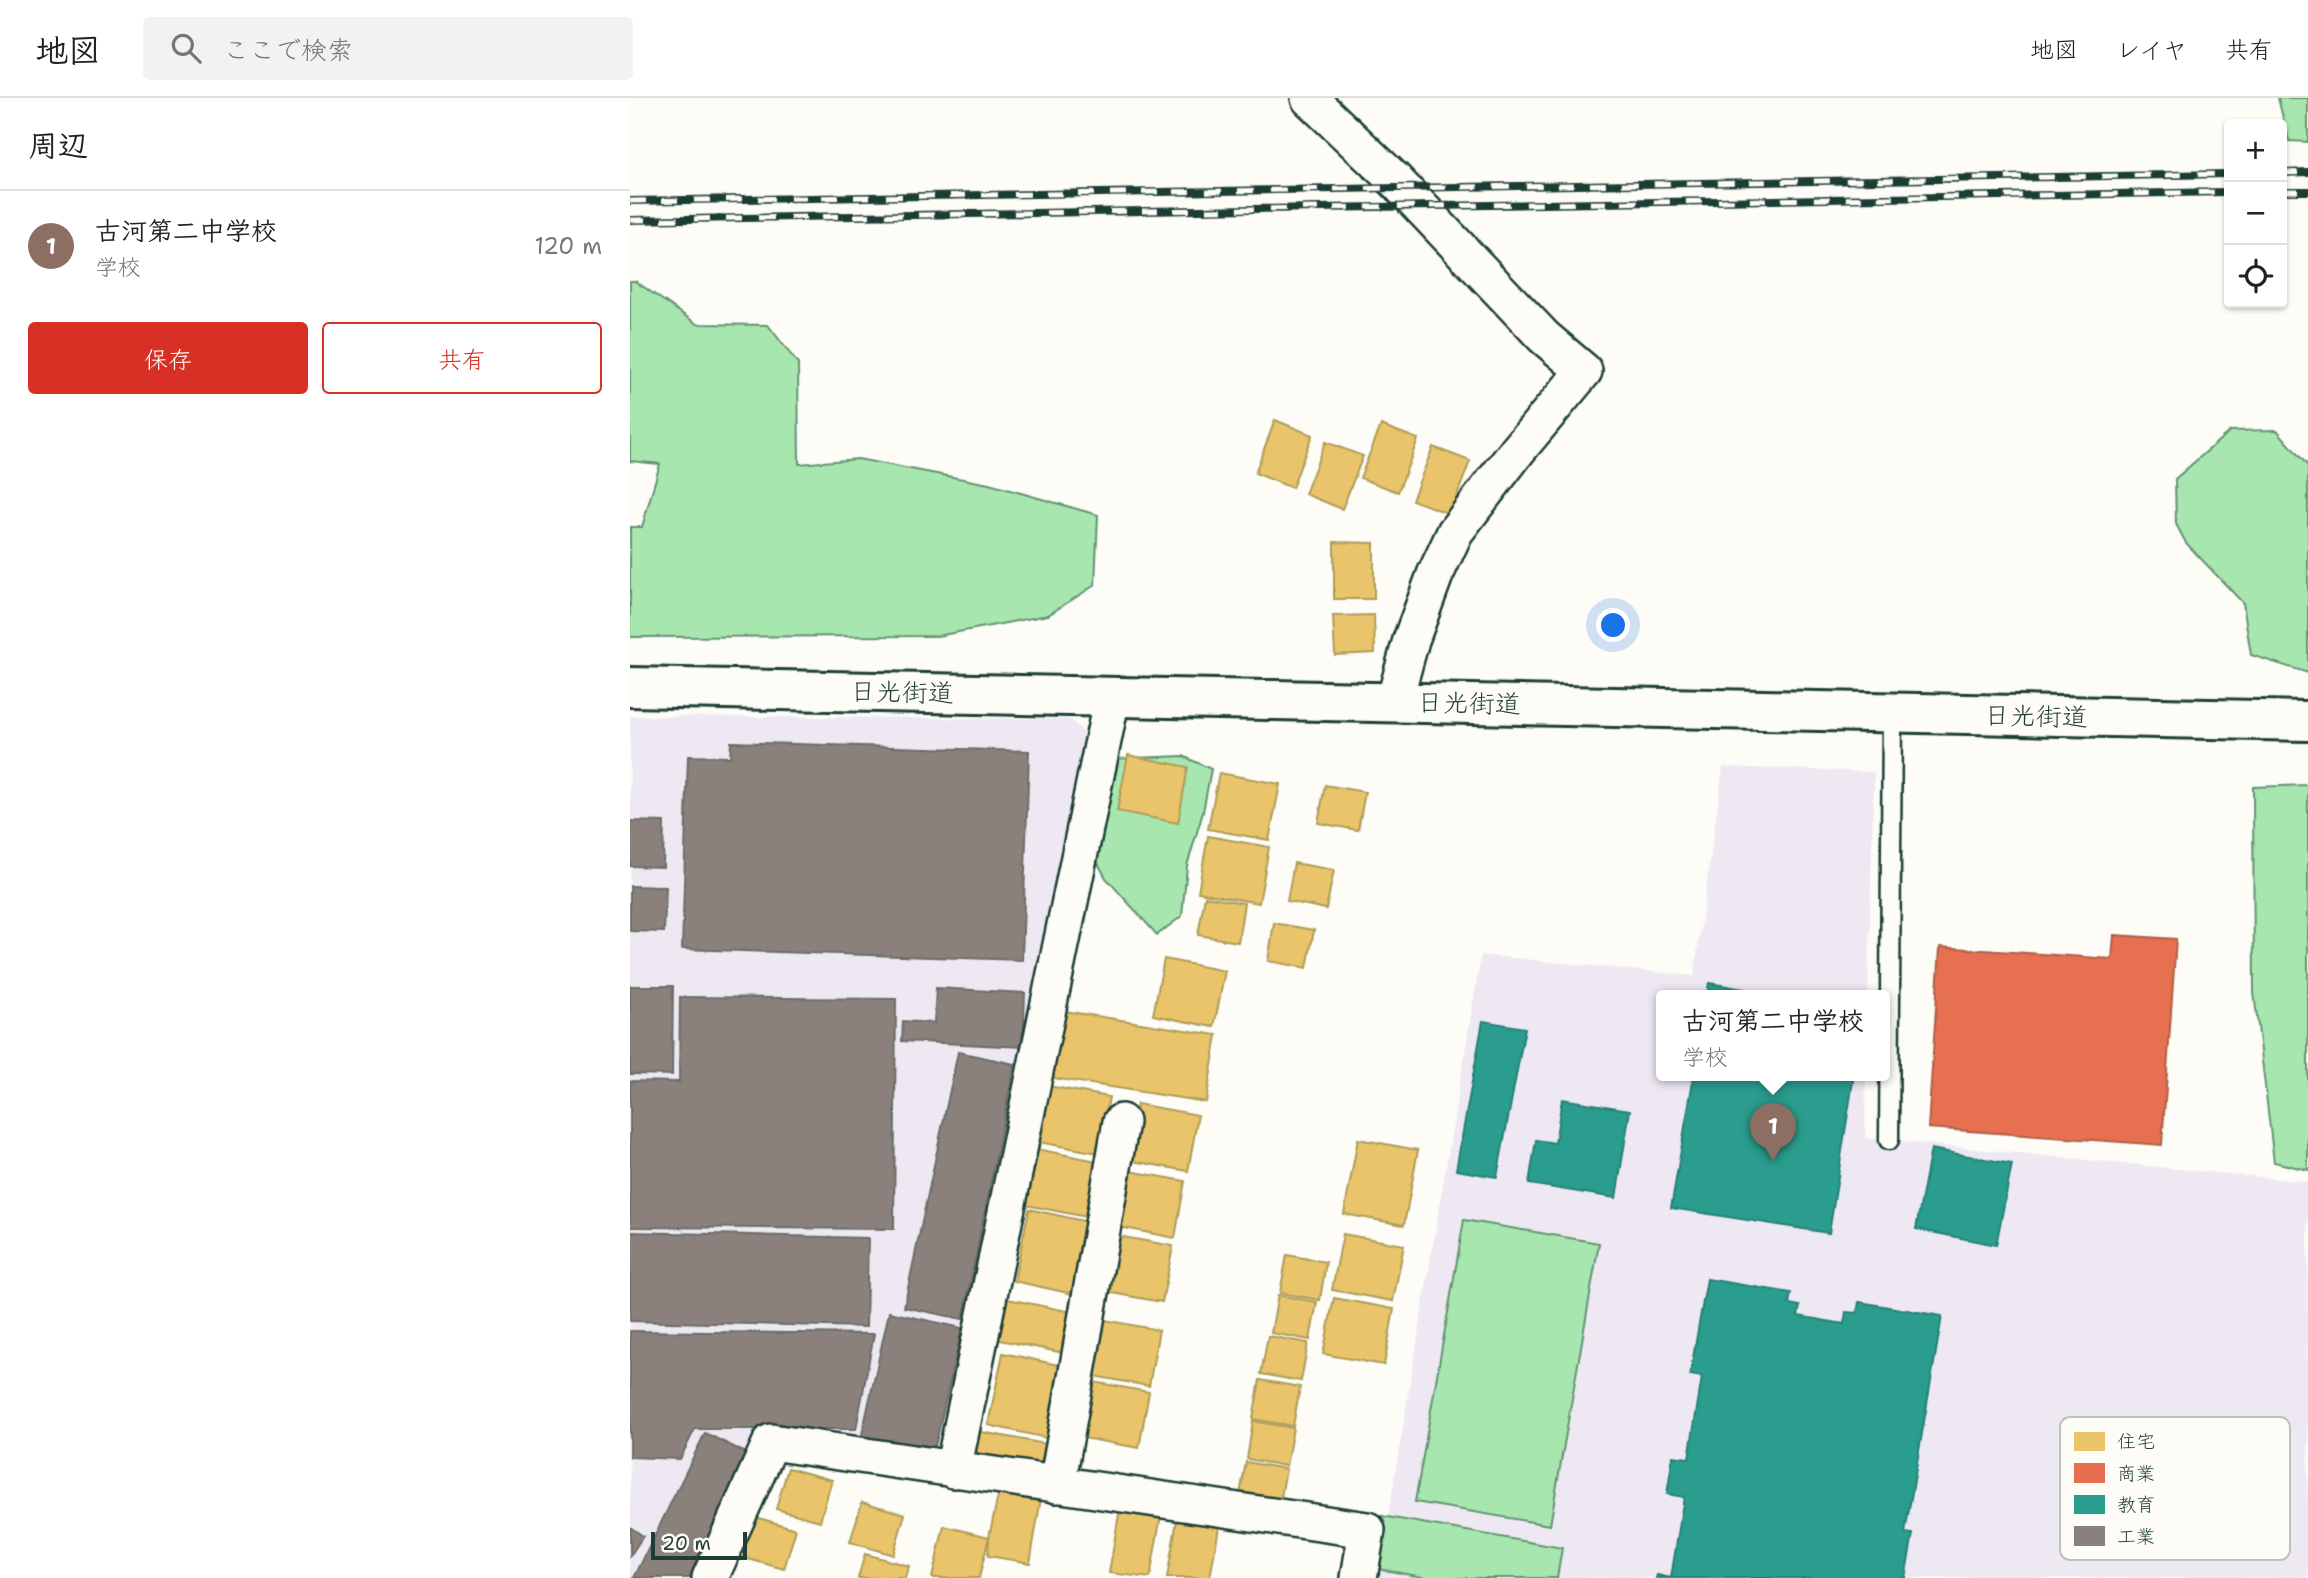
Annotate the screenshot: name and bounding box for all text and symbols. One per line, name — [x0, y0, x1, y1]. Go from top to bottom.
search box — [143, 17, 633, 80]
text: 地図 — [35, 28, 101, 73]
icon: search — [167, 29, 205, 67]
text: ここで検索 — [223, 32, 353, 67]
text: 地図 — [2030, 34, 2078, 66]
text: レイヤ — [2116, 34, 2187, 66]
text: 共有 — [2225, 34, 2273, 66]
map controls — [2224, 119, 2287, 308]
button: + — [2224, 119, 2287, 182]
text: 周辺 — [28, 125, 88, 166]
button: − — [2224, 182, 2287, 245]
text: 古河第二中学校 — [95, 213, 277, 248]
text: 1 — [46, 231, 56, 261]
text: 120 m — [534, 231, 602, 261]
button: locate — [2224, 245, 2287, 308]
text: 学校 — [95, 252, 141, 282]
button: 保存 — [28, 322, 308, 394]
button: 共有 — [322, 322, 602, 394]
your location — [1596, 608, 1630, 642]
street label: 日光街道 — [850, 673, 954, 710]
street label: 日光街道 — [1417, 684, 1521, 721]
street label: 日光街道 — [1984, 697, 2088, 734]
popup — [1656, 990, 1890, 1081]
text: 古河第二中学校 — [1682, 1003, 1864, 1038]
text: 学校 — [1682, 1042, 1728, 1072]
pin: 1 — [1750, 1103, 1796, 1161]
legend — [2060, 1417, 2290, 1560]
text: 住宅 — [2117, 1429, 2155, 1454]
text: 商業 — [2117, 1461, 2155, 1486]
text: 教育 — [2117, 1492, 2155, 1517]
text: 工業 — [2117, 1524, 2155, 1549]
scale bar — [651, 1529, 747, 1561]
text: 20 m — [662, 1531, 711, 1556]

